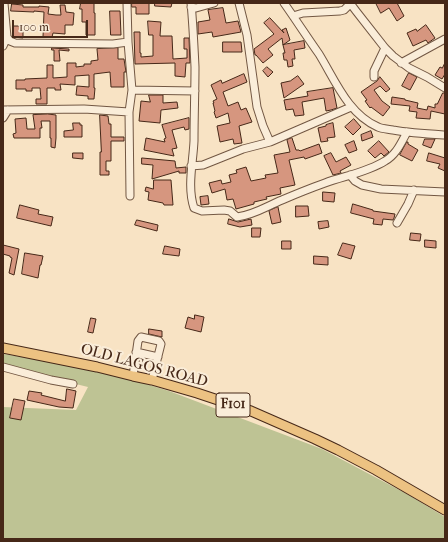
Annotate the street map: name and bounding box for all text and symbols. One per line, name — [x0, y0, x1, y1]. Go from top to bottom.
scale bar — [14, 12, 90, 38]
text: 100 m — [19, 20, 49, 34]
street label: OLD LAGOS ROAD — [79, 340, 209, 392]
road number: F101 — [216, 393, 250, 417]

